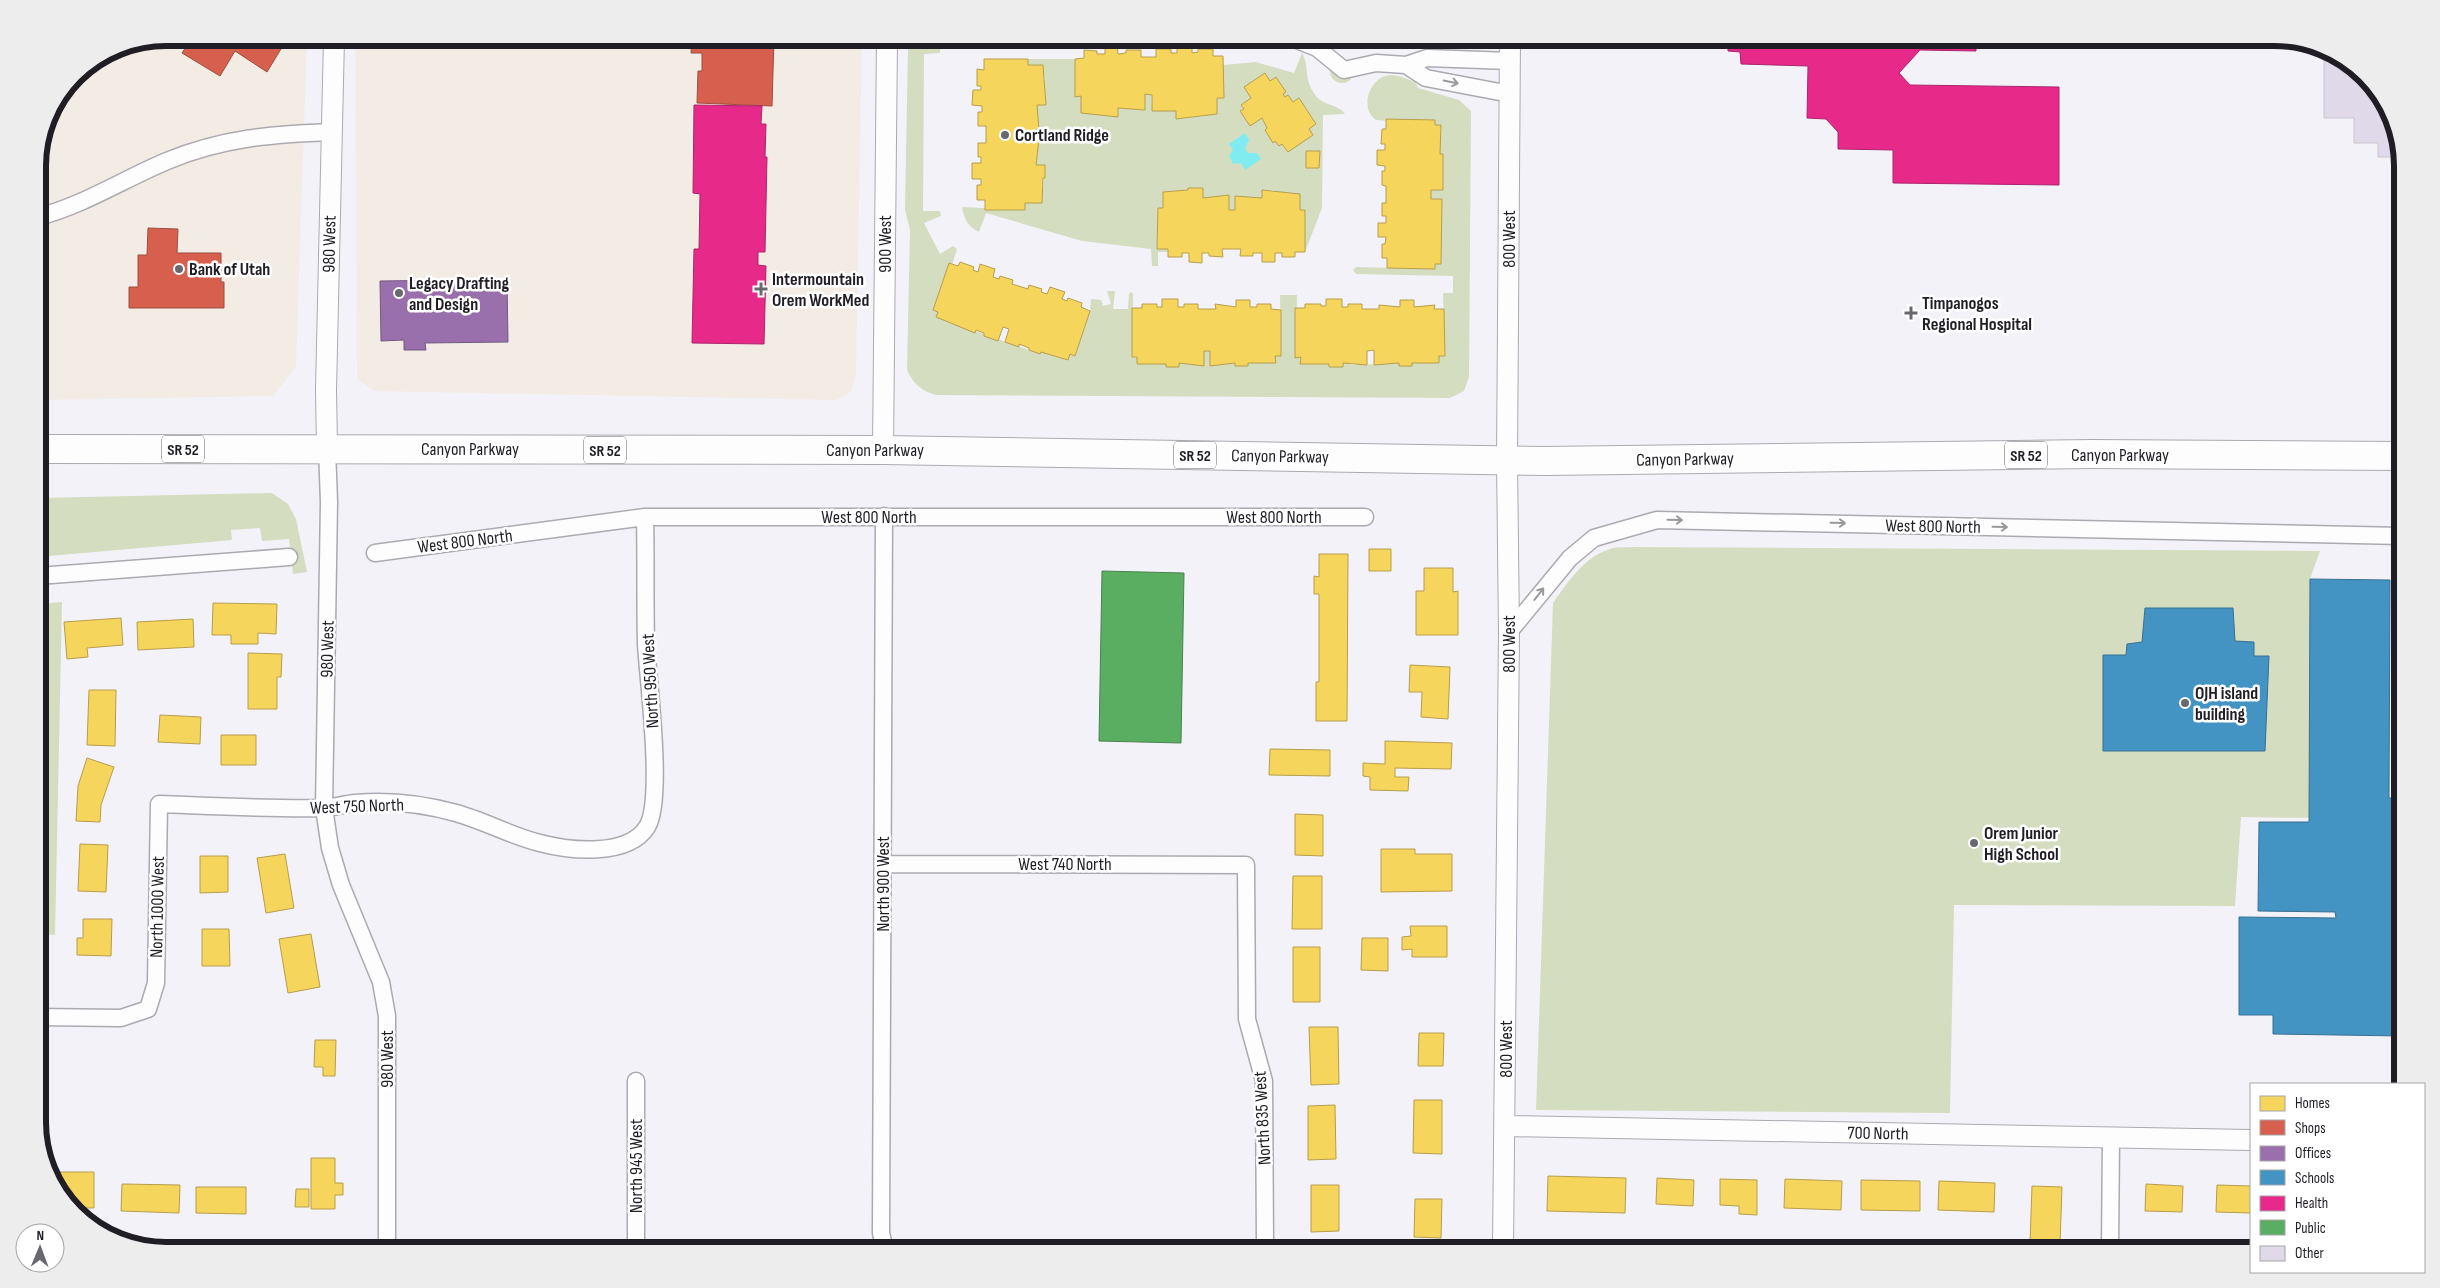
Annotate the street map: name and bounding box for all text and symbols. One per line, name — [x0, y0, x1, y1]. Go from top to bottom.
one-way arrow — [1442, 78, 1458, 88]
place label: Cortland Ridge — [1015, 125, 1109, 146]
marker: Cortland Ridge — [999, 129, 1011, 141]
street label: 800 West — [1499, 210, 1520, 268]
street label: 980 West — [319, 215, 341, 273]
street label: 900 West — [875, 215, 896, 273]
place label: Bank of Utah — [189, 259, 270, 280]
marker: Bank of Utah — [173, 263, 185, 275]
place label: Intermountain Orem WorkMed — [772, 269, 869, 311]
place label: Legacy Drafting and Design — [409, 273, 510, 315]
marker: Intermountain Orem WorkMed — [754, 282, 768, 296]
marker: Legacy Drafting and Design — [393, 287, 405, 299]
place label: Timpanogos Regional Hospital — [1922, 293, 2032, 335]
marker: Timpanogos Regional Hospital — [1904, 306, 1918, 320]
road number: SR 52 — [162, 436, 204, 462]
road number: SR 52 — [584, 436, 626, 464]
street label: Canyon Parkway — [421, 439, 519, 460]
street label: Canyon Parkway — [826, 440, 924, 461]
road number: SR 52 — [1174, 442, 1216, 468]
road number: SR 52 — [2005, 442, 2047, 468]
street label: Canyon Parkway — [1231, 445, 1329, 468]
street label: Canyon Parkway — [2071, 445, 2169, 466]
street label: Canyon Parkway — [1636, 448, 1734, 471]
street label: West 800 North — [821, 507, 917, 528]
street label: West 800 North — [1226, 507, 1322, 528]
one-way arrow — [1667, 515, 1683, 525]
street label: West 800 North — [1885, 515, 1981, 538]
one-way arrow — [1830, 519, 1846, 528]
one-way arrow — [1992, 522, 2008, 532]
street label: West 800 North — [416, 525, 514, 558]
one-way arrow — [1533, 587, 1544, 600]
street label: 800 West — [1499, 615, 1520, 673]
street label: 980 West — [317, 620, 339, 678]
street label: North 950 West — [638, 633, 663, 729]
place label: OJH island building — [2195, 683, 2258, 725]
marker: OJH island building — [2179, 697, 2191, 709]
street label: West 750 North — [310, 794, 404, 819]
place label: Orem Junior High School — [1984, 823, 2059, 865]
street label: North 900 West — [873, 836, 894, 932]
marker: Orem Junior High School — [1968, 837, 1980, 849]
street label: West 740 North — [1018, 854, 1112, 875]
street label: North 1000 West — [146, 855, 169, 958]
street label: 800 West — [1496, 1020, 1517, 1078]
street label: 980 West — [377, 1030, 398, 1088]
street label: North 835 West — [1250, 1070, 1275, 1166]
legend — [2250, 1083, 2425, 1273]
text: Homes — [2295, 1094, 2330, 1113]
street label: North 945 West — [626, 1118, 647, 1213]
text: Shops — [2295, 1119, 2326, 1138]
street label: 700 North — [1847, 1122, 1909, 1145]
text: Offices — [2295, 1144, 2331, 1163]
text: Schools — [2295, 1169, 2334, 1188]
text: Health — [2295, 1194, 2328, 1213]
text: Public — [2295, 1219, 2326, 1238]
north arrow — [15, 1223, 65, 1273]
text: N — [36, 1227, 44, 1244]
text: Other — [2295, 1244, 2324, 1263]

